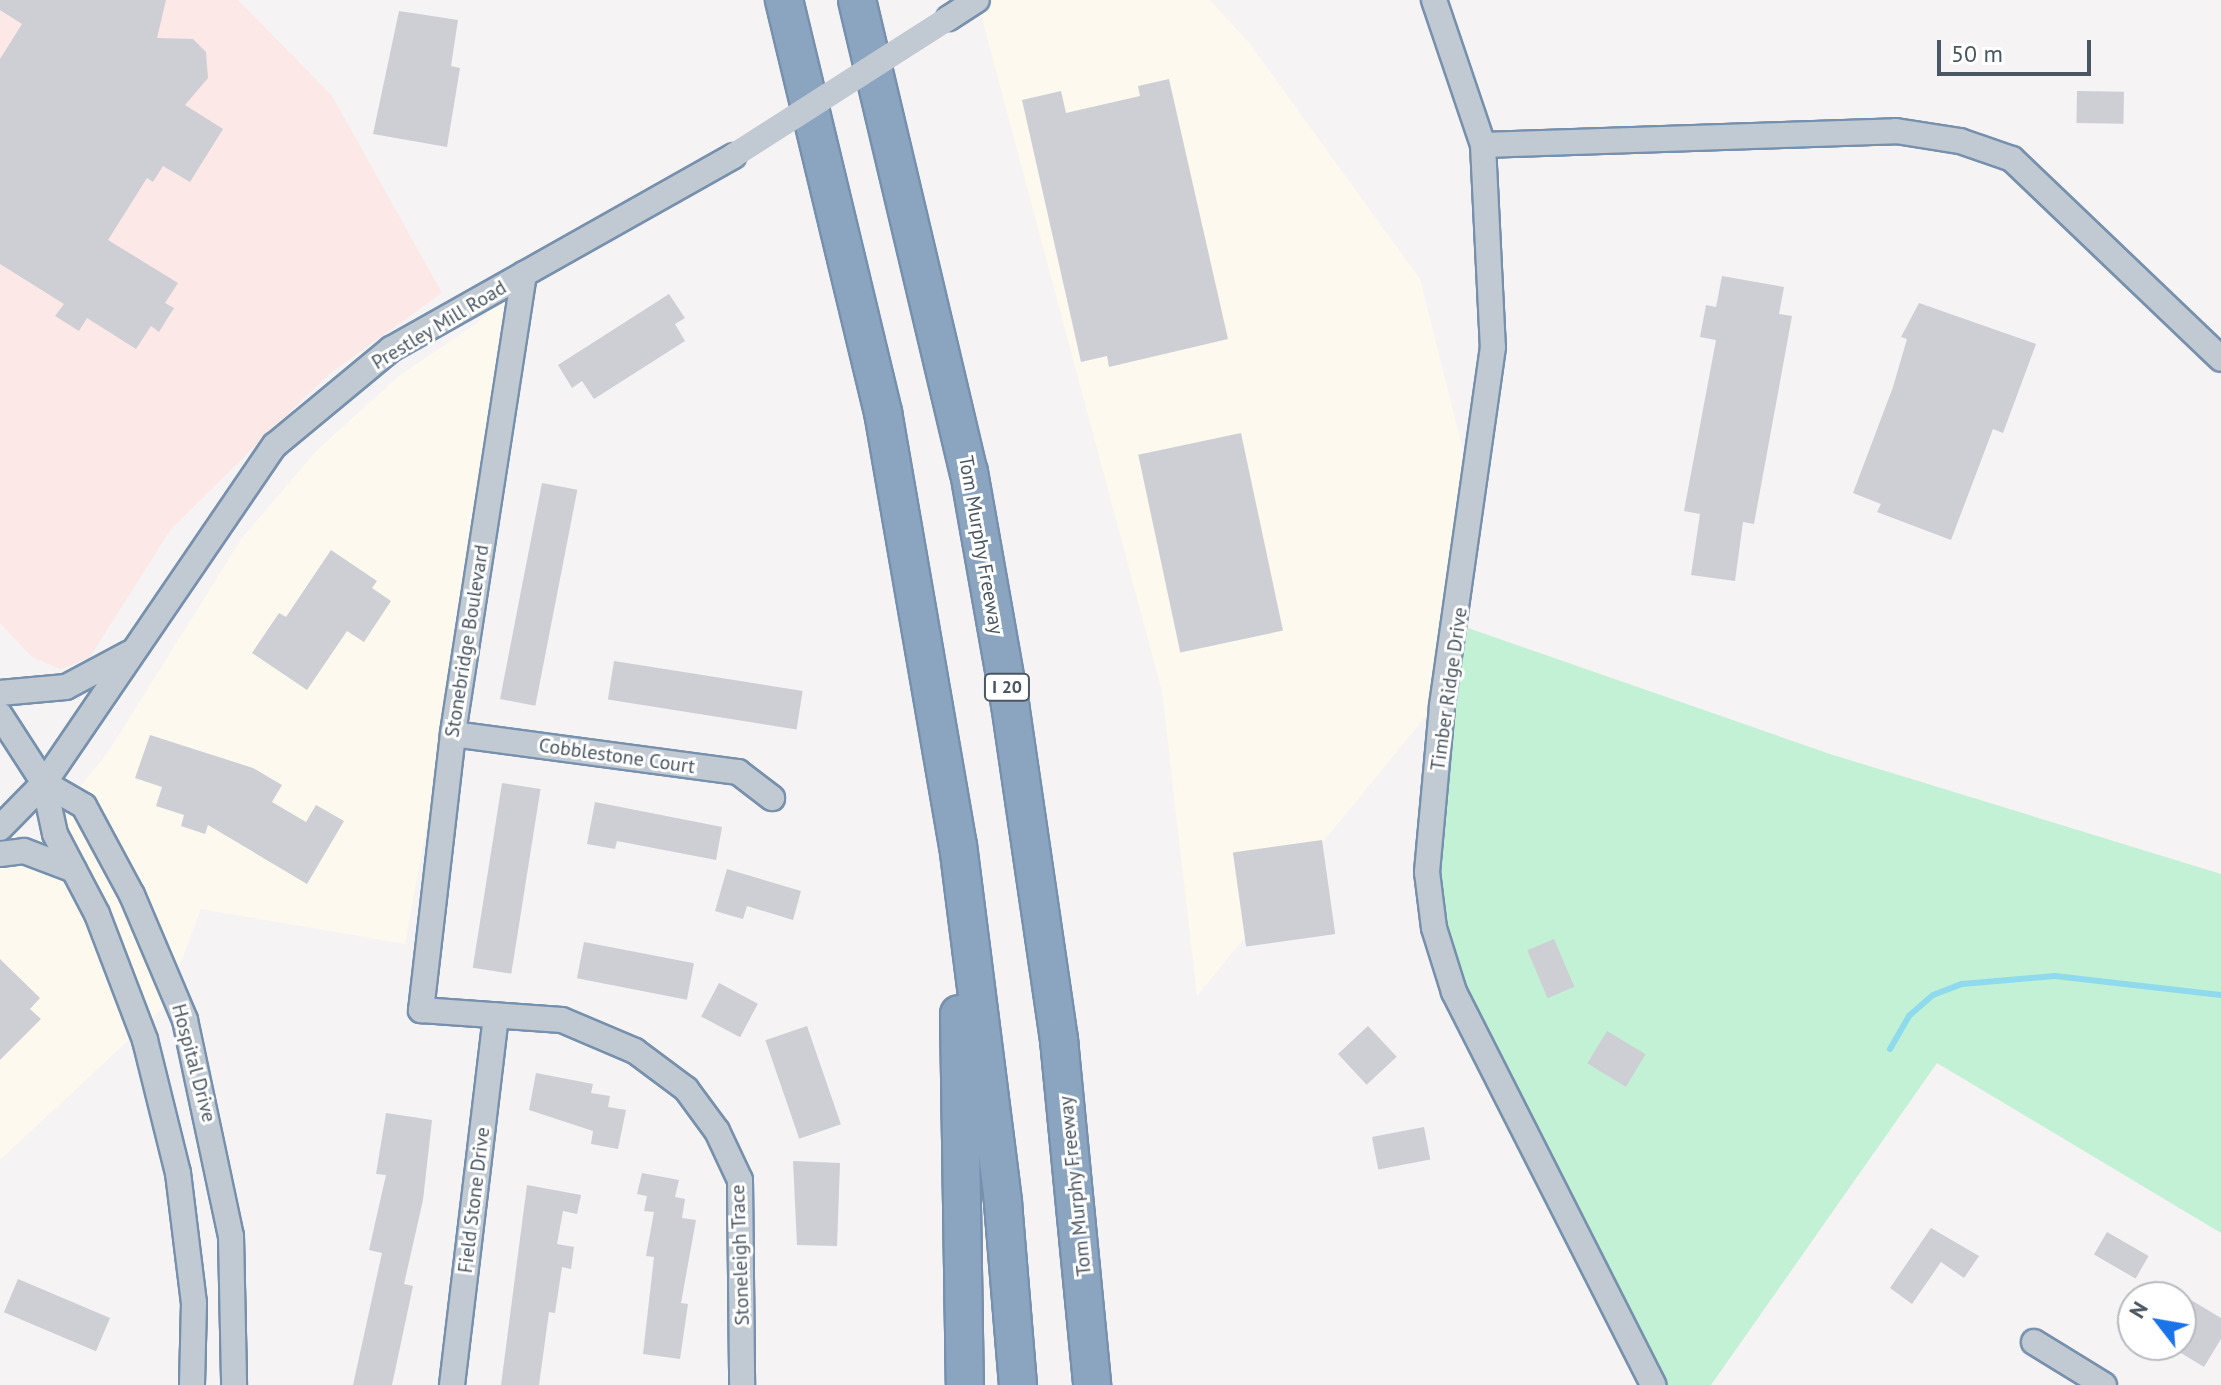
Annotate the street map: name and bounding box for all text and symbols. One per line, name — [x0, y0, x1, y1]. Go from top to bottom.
scale bar — [1941, 24, 2095, 74]
text: 50 m — [1951, 38, 2003, 69]
street label: Prestley Mill Road — [367, 275, 511, 375]
street label: Tom Murphy Freeway — [953, 453, 1009, 637]
street label: Stonebridge Boulevard — [440, 543, 494, 739]
street label: Timber Ridge Drive — [1426, 606, 1472, 772]
road number: I 20 — [983, 673, 1031, 701]
street label: Cobblestone Court — [537, 733, 697, 779]
street label: Hospital Drive — [167, 1001, 221, 1125]
street label: Tom Murphy Freeway — [1054, 1094, 1096, 1278]
street label: Field Stone Drive — [453, 1126, 495, 1274]
street label: Stoneleigh Trace — [726, 1184, 754, 1326]
north arrow — [2117, 1281, 2197, 1361]
text: N — [2122, 1296, 2154, 1323]

